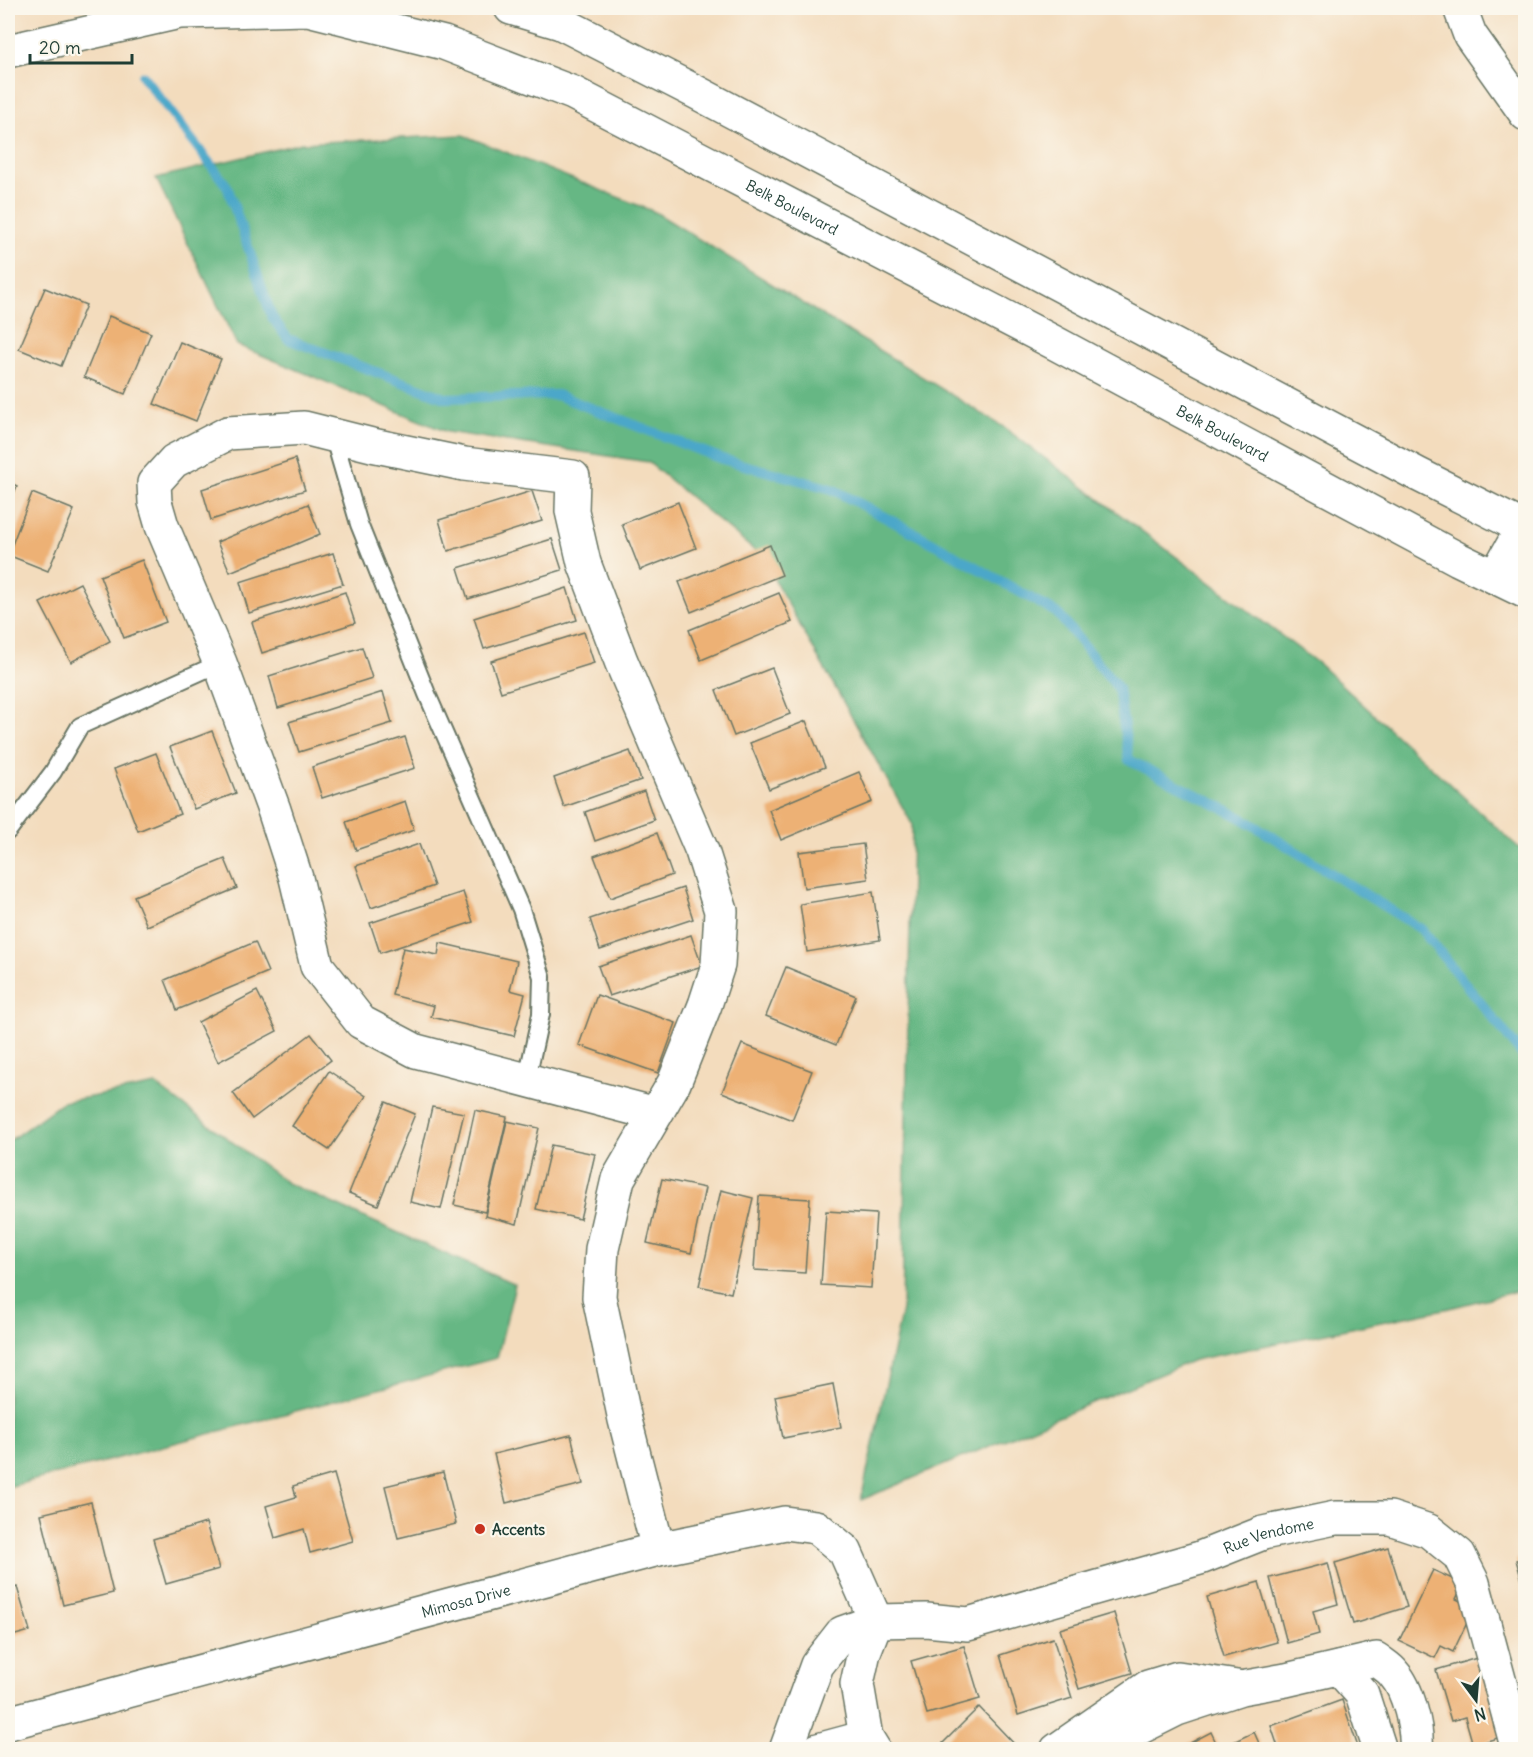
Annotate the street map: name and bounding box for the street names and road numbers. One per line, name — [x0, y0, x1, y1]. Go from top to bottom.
street label: Belk Boulevard — [743, 175, 842, 239]
street label: Belk Boulevard — [1173, 400, 1272, 465]
street label: Rue Vendome — [1220, 1513, 1315, 1557]
street label: Mimosa Drive — [419, 1579, 513, 1621]

